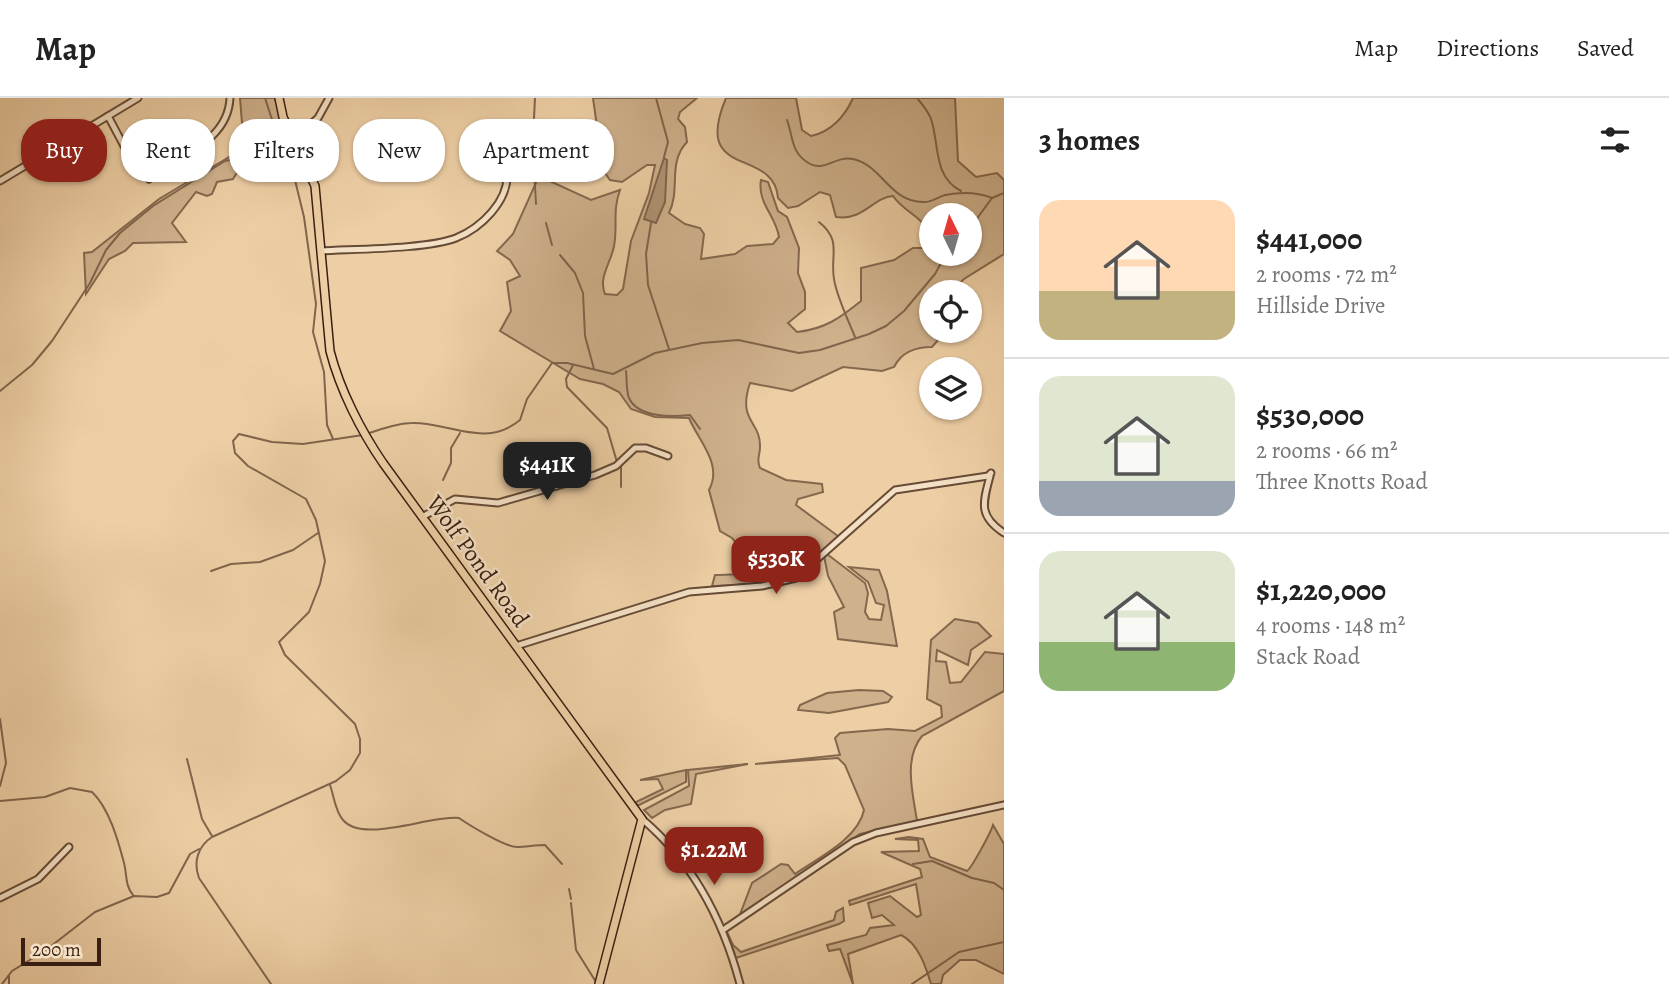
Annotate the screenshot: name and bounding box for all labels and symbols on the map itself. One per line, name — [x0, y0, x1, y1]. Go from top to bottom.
north arrow — [919, 203, 982, 266]
pin: $441K — [498, 442, 596, 502]
street label: Wolf Pond Road — [419, 488, 537, 634]
pin: $530K — [727, 536, 825, 596]
pin: $1.22M — [657, 828, 771, 887]
scale bar — [21, 935, 102, 967]

